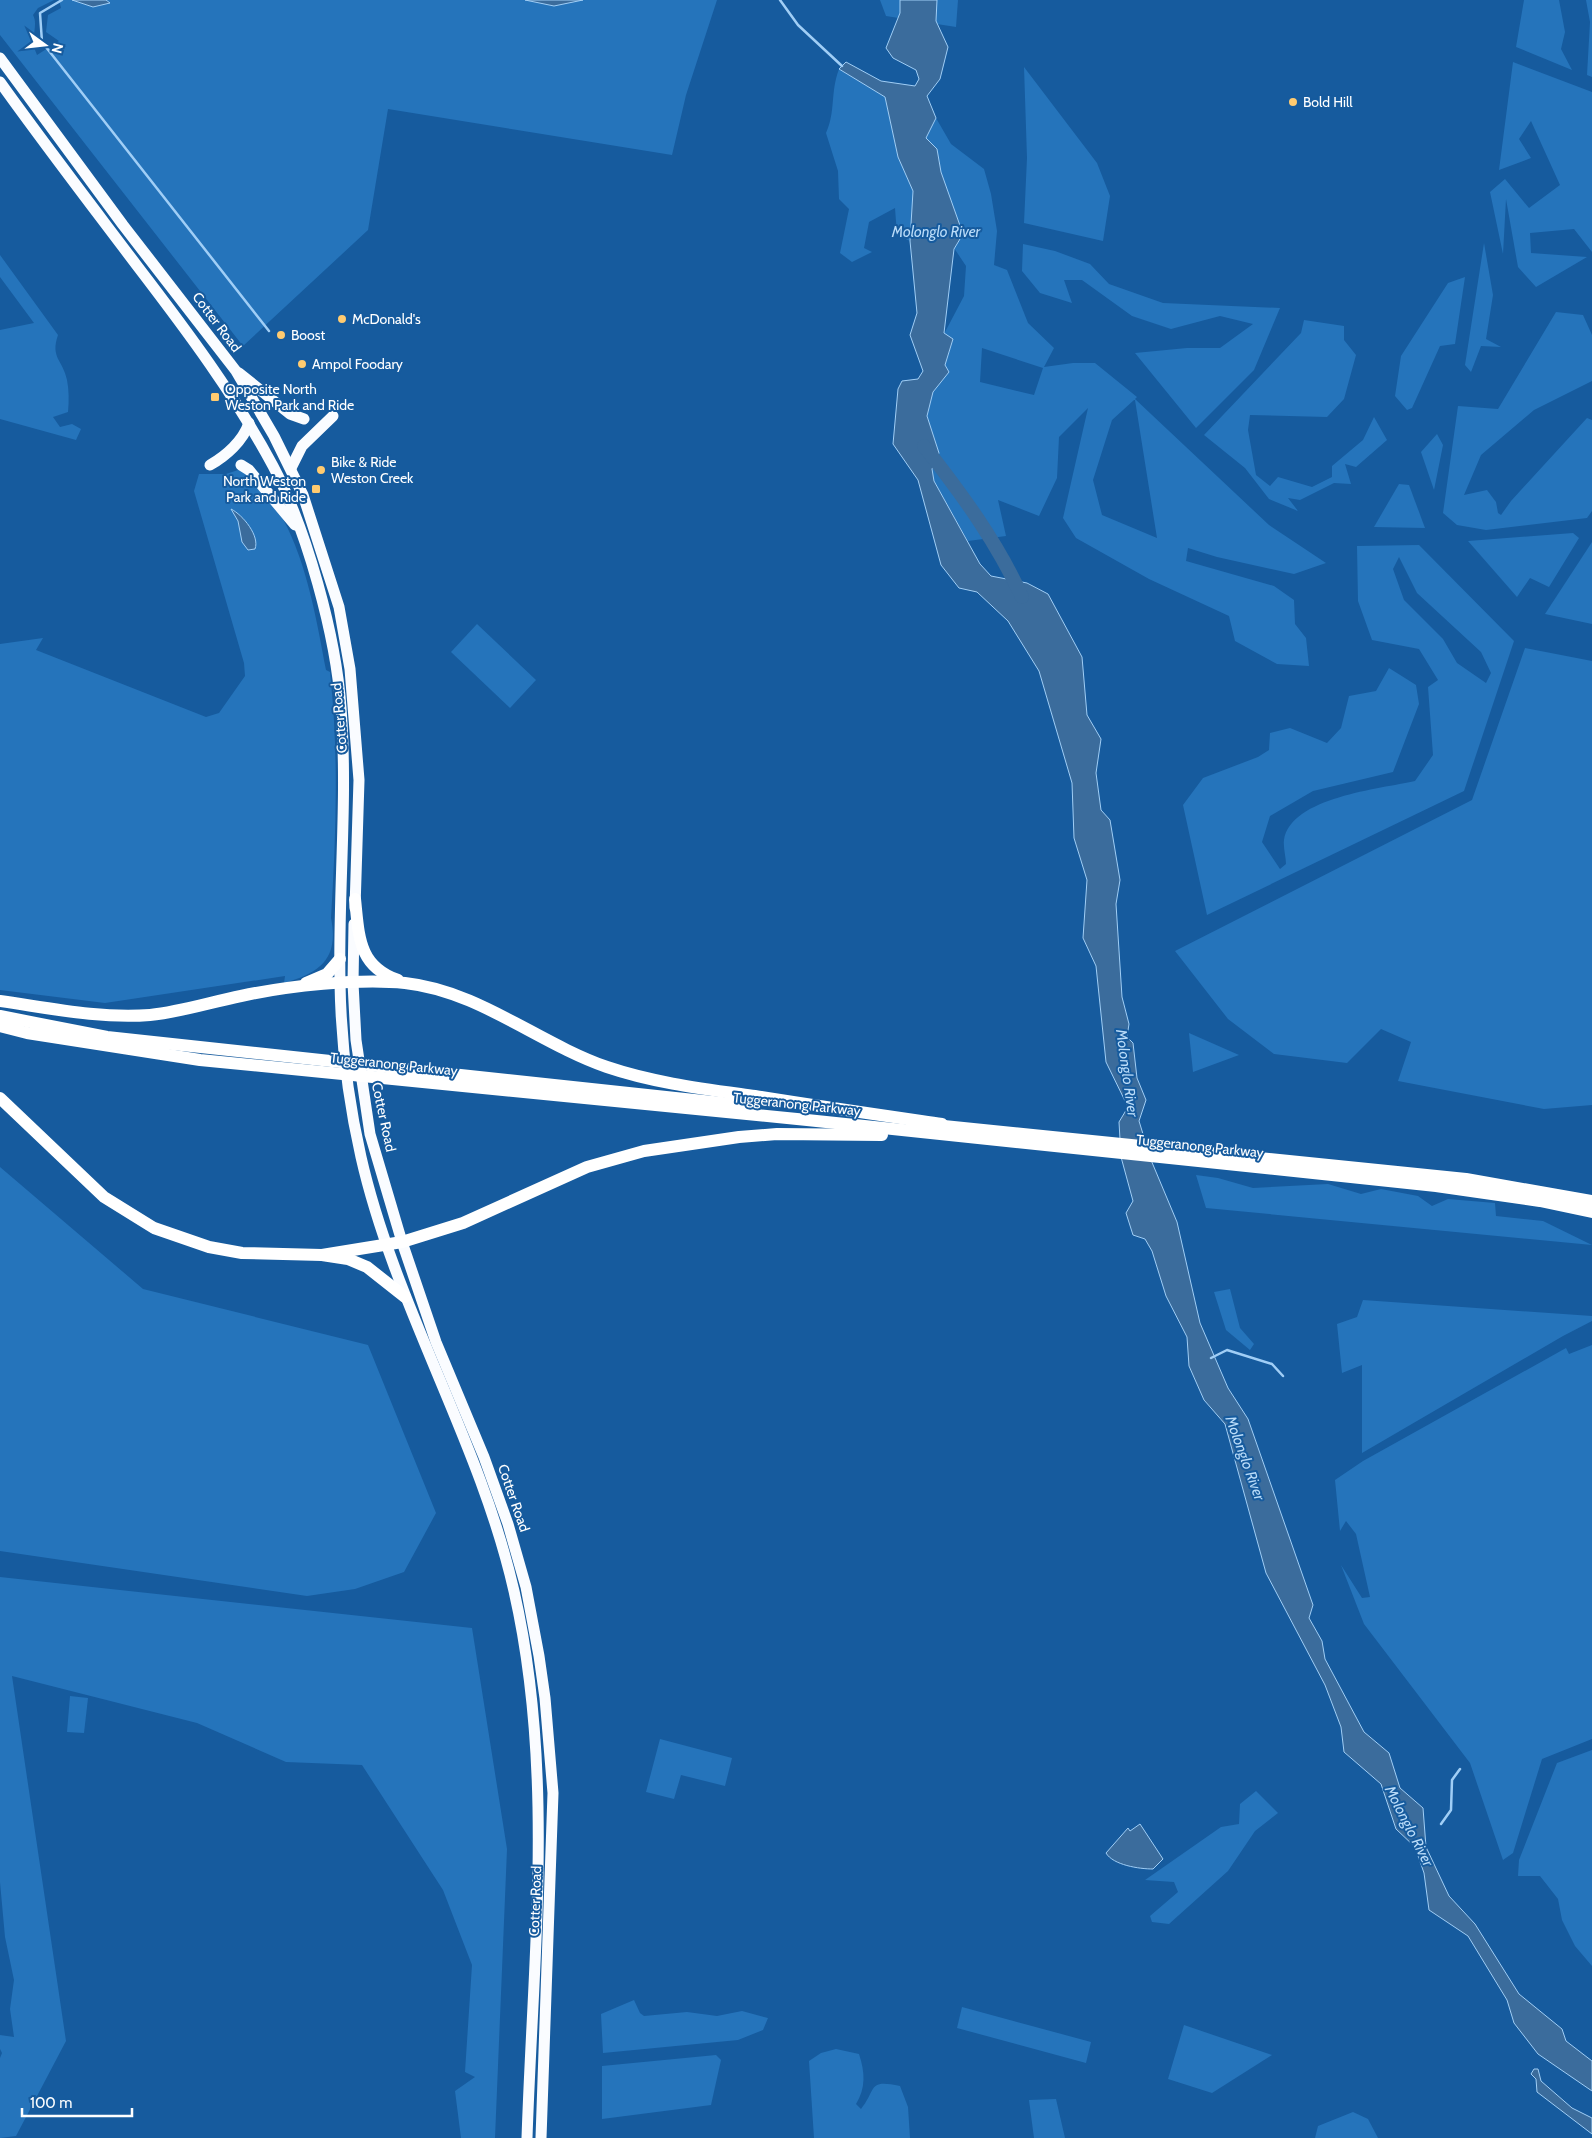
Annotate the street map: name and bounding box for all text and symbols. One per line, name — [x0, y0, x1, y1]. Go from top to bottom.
north arrow — [20, 20, 70, 70]
text: N — [48, 41, 68, 55]
place label: Bold Hill — [1303, 93, 1353, 111]
marker: Bold Hill — [1287, 96, 1299, 108]
water label: Molonglo River — [891, 223, 982, 241]
street label: Cotter Road — [189, 288, 245, 356]
place label: McDonald's — [352, 310, 421, 328]
marker: McDonald's — [336, 313, 348, 325]
place label: Boost — [291, 326, 326, 344]
marker: Boost — [275, 329, 287, 341]
place label: Ampol Foodary — [312, 355, 403, 373]
marker: Ampol Foodary — [296, 358, 308, 370]
place label: Opposite North Weston Park and Ride — [225, 380, 354, 414]
marker: Opposite North Weston Park and Ride — [209, 391, 221, 403]
place label: Bike & Ride Weston Creek — [331, 453, 414, 487]
marker: Bike & Ride Weston Creek — [315, 464, 327, 476]
place label: North Weston Park and Ride — [223, 472, 306, 506]
marker: North Weston Park and Ride — [310, 483, 322, 495]
street label: Cotter Road — [327, 682, 351, 754]
water label: Molonglo River — [1112, 1027, 1142, 1119]
street label: Tuggeranong Parkway — [329, 1048, 459, 1080]
street label: Cotter Road — [368, 1081, 400, 1153]
street label: Tuggeranong Parkway — [732, 1088, 862, 1120]
street label: Tuggeranong Parkway — [1135, 1130, 1265, 1162]
water label: Molonglo River — [1221, 1412, 1269, 1504]
street label: Cotter Road — [494, 1462, 534, 1534]
water label: Molonglo River — [1380, 1782, 1438, 1871]
street label: Cotter Road — [525, 1865, 545, 1937]
scale bar — [22, 2086, 132, 2118]
text: 100 m — [30, 2094, 72, 2112]

